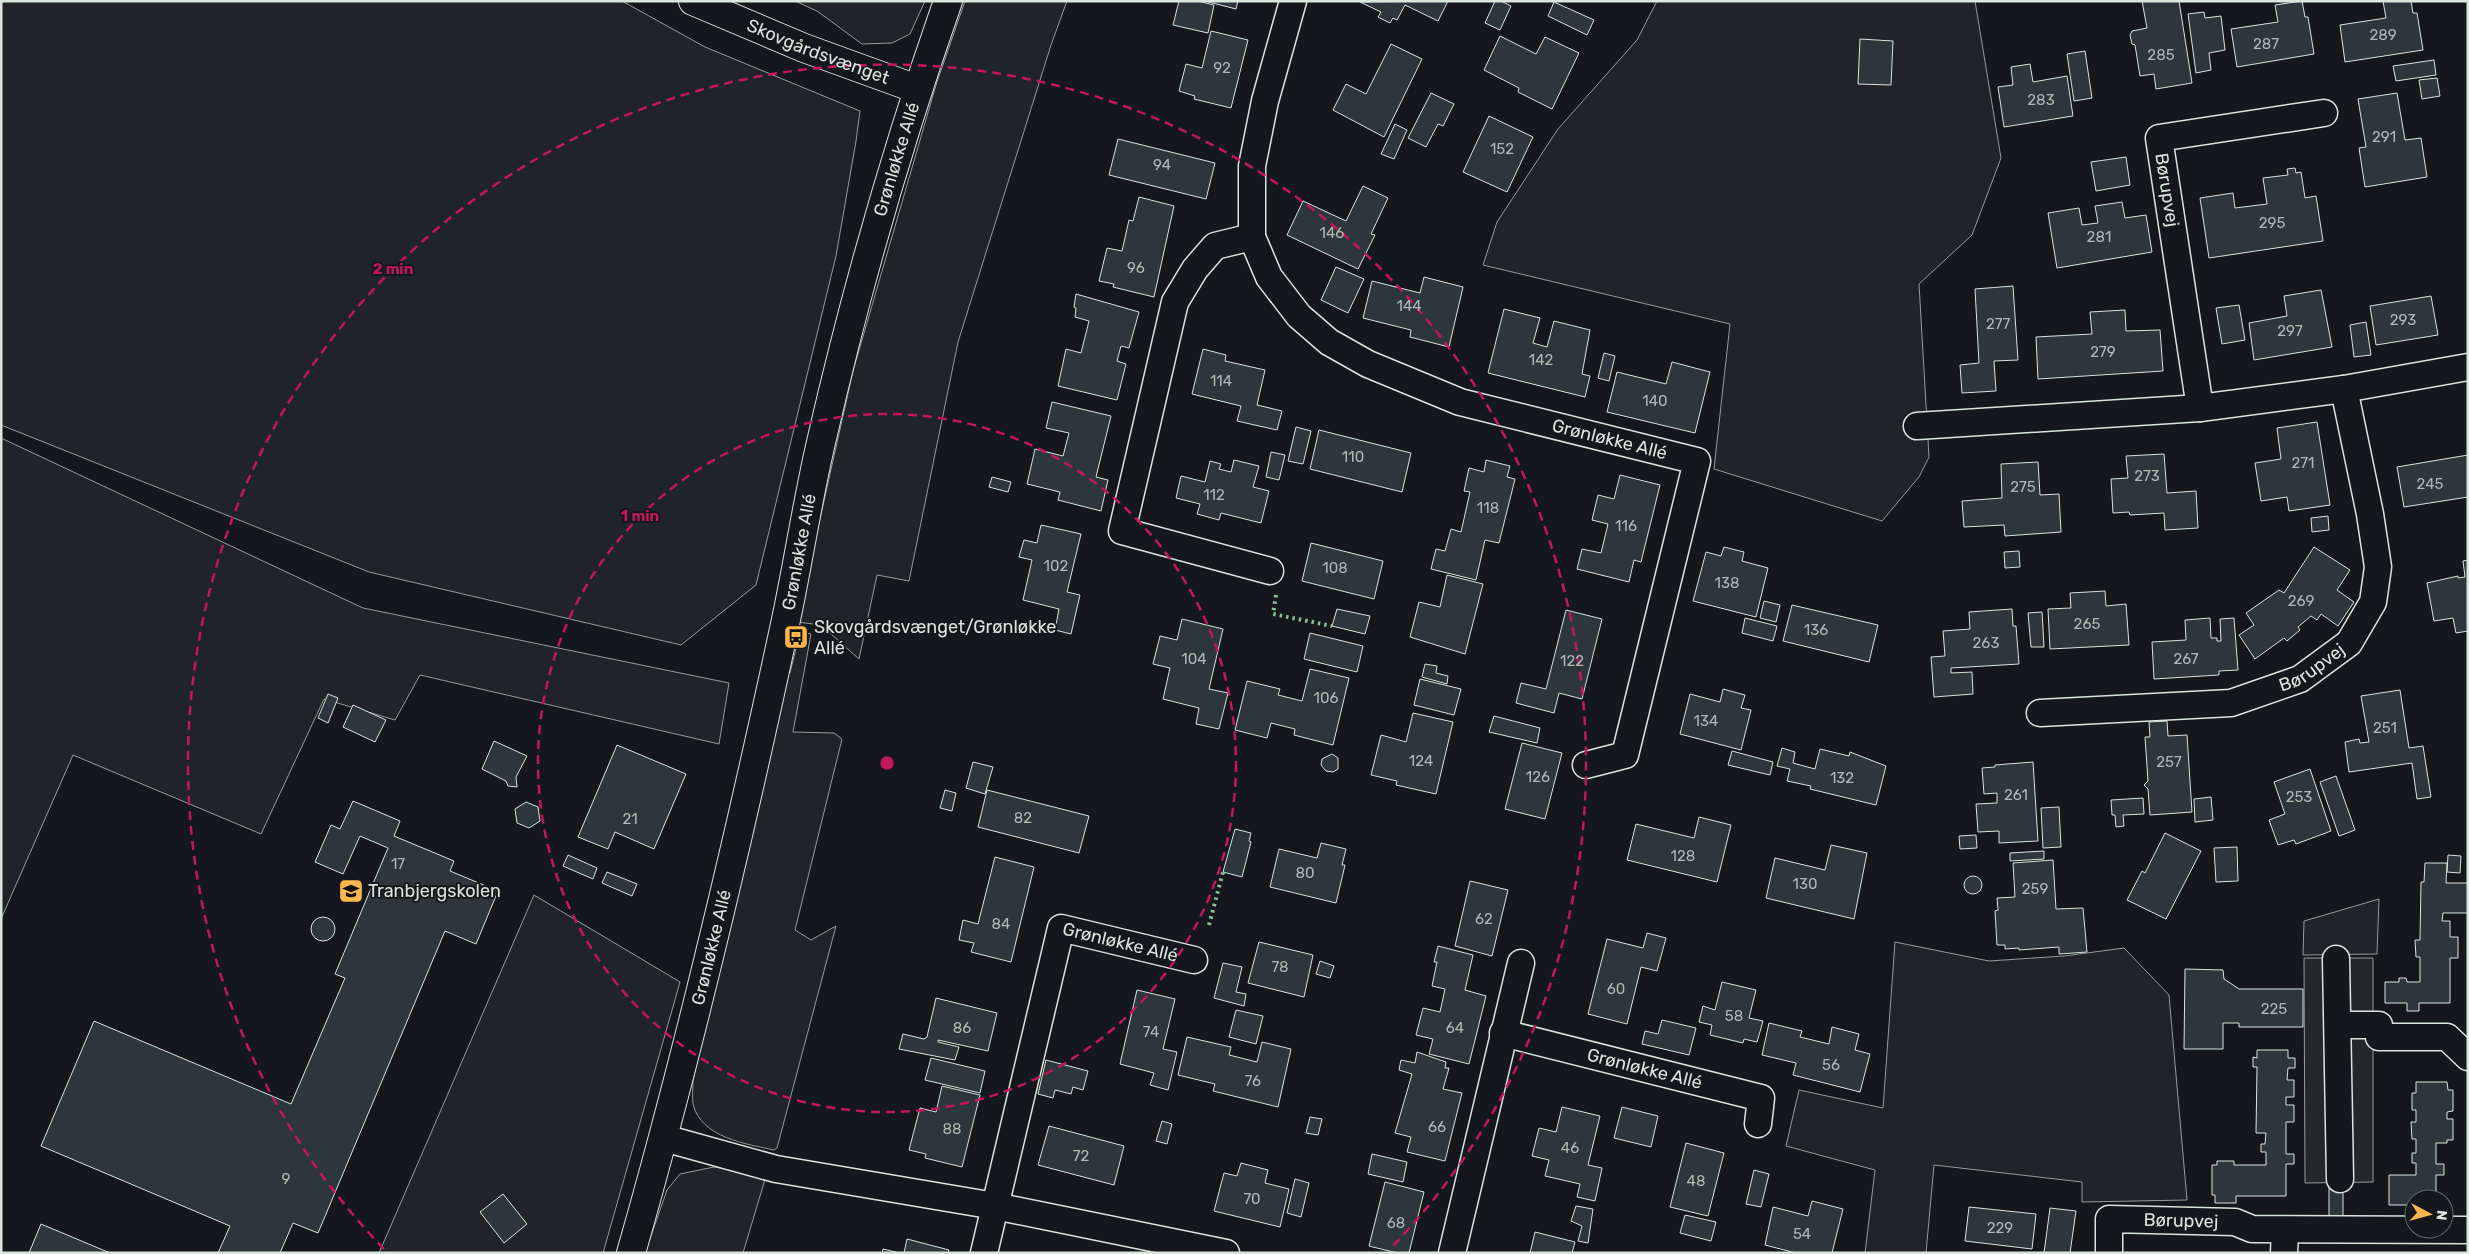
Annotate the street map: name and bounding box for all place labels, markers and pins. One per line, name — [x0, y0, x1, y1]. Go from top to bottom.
place label: Skovgårdsvænget/Grønløkke Allé — [814, 616, 1056, 659]
bus stop icon: Skovgårdsvænget/Grønløkke Allé — [783, 624, 809, 650]
centre of rings — [878, 754, 896, 772]
school or university icon: Tranbjergskolen — [338, 878, 364, 904]
place label: Tranbjergskolen — [368, 880, 501, 902]

